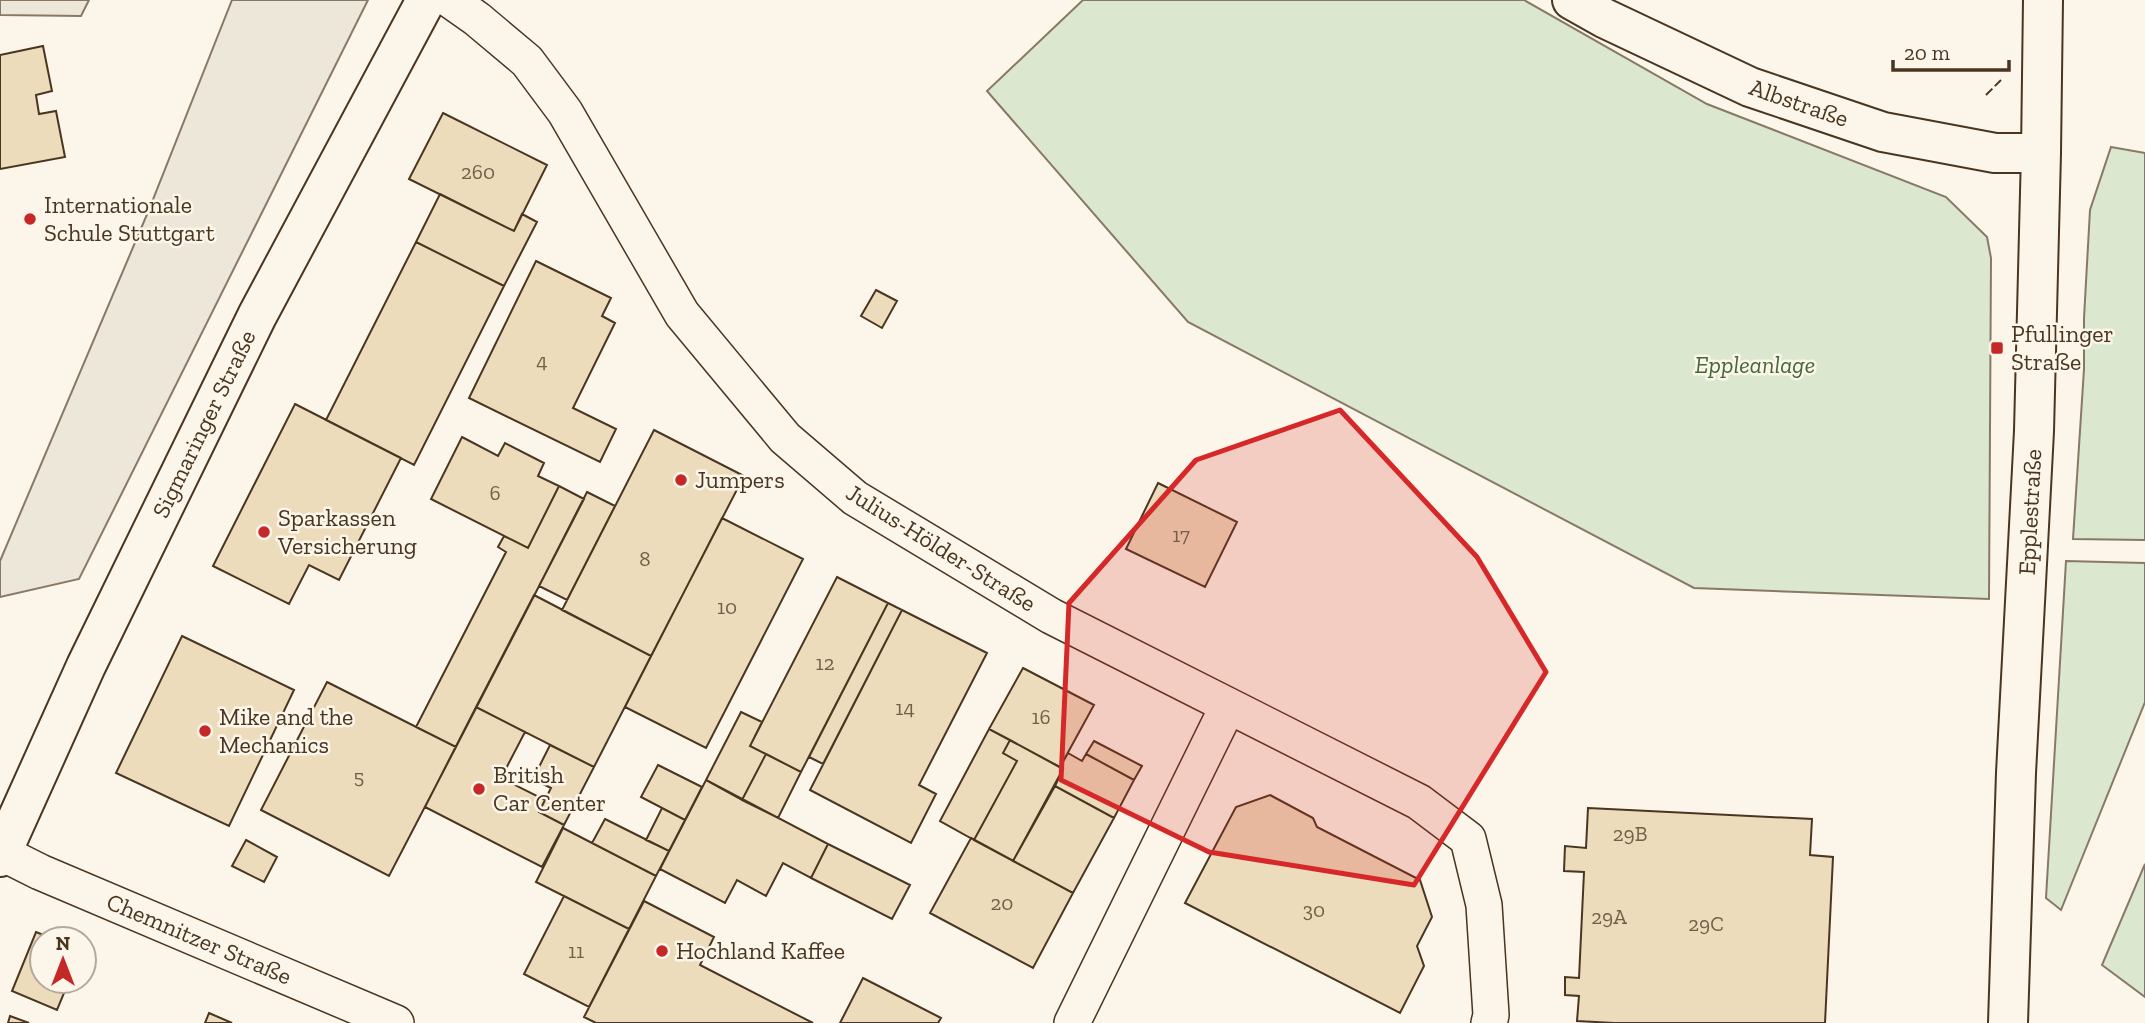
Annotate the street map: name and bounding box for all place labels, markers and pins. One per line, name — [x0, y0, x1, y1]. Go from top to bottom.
place label: Internationale Schule Stuttgart — [44, 190, 215, 247]
marker: Internationale Schule Stuttgart — [22, 211, 38, 227]
place label: Pfullinger Straße — [2011, 319, 2114, 376]
marker: Pfullinger Straße — [1989, 340, 2005, 356]
place label: Jumpers — [695, 465, 785, 494]
marker: Jumpers — [673, 472, 689, 488]
place label: Sparkassen Versicherung — [277, 503, 417, 560]
marker: Sparkassen Versicherung — [256, 524, 272, 540]
place label: Mike and the Mechanics — [219, 702, 353, 759]
marker: Mike and the Mechanics — [197, 723, 213, 739]
place label: British Car Center — [493, 760, 606, 817]
marker: British Car Center — [471, 781, 487, 797]
place label: Hochland Kaffee — [676, 936, 845, 965]
marker: Hochland Kaffee — [654, 943, 670, 959]

